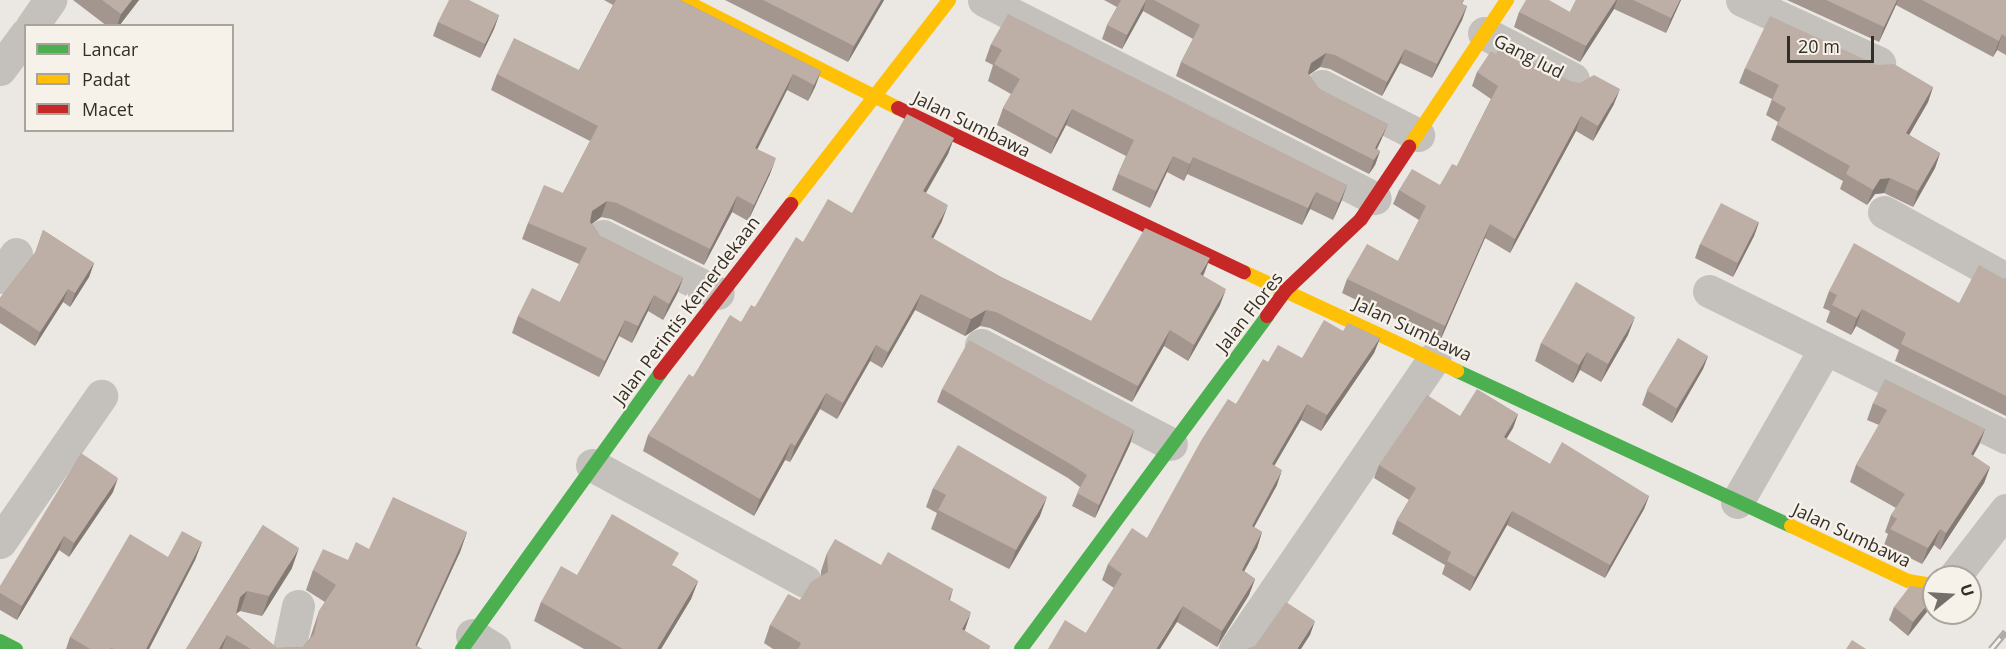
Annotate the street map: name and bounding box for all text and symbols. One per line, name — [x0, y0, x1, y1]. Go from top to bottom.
legend — [24, 24, 234, 132]
scale bar — [1790, 24, 1877, 62]
street label: Gang Iud — [1490, 29, 1568, 83]
text: 20 m — [1798, 34, 1840, 58]
text: Lancar — [82, 37, 138, 61]
text: Padat — [82, 67, 130, 91]
street label: Jalan Sumbawa — [910, 86, 1034, 162]
text: Macet — [82, 97, 133, 121]
street label: Jalan Perintis Kemerdekaan — [608, 212, 764, 408]
street label: Jalan Flores — [1211, 268, 1287, 356]
street label: Jalan Sumbawa — [1351, 292, 1475, 366]
street label: Jalan Sumbawa — [1790, 498, 1914, 572]
north arrow — [1922, 565, 1982, 625]
text: U — [1955, 581, 1980, 599]

